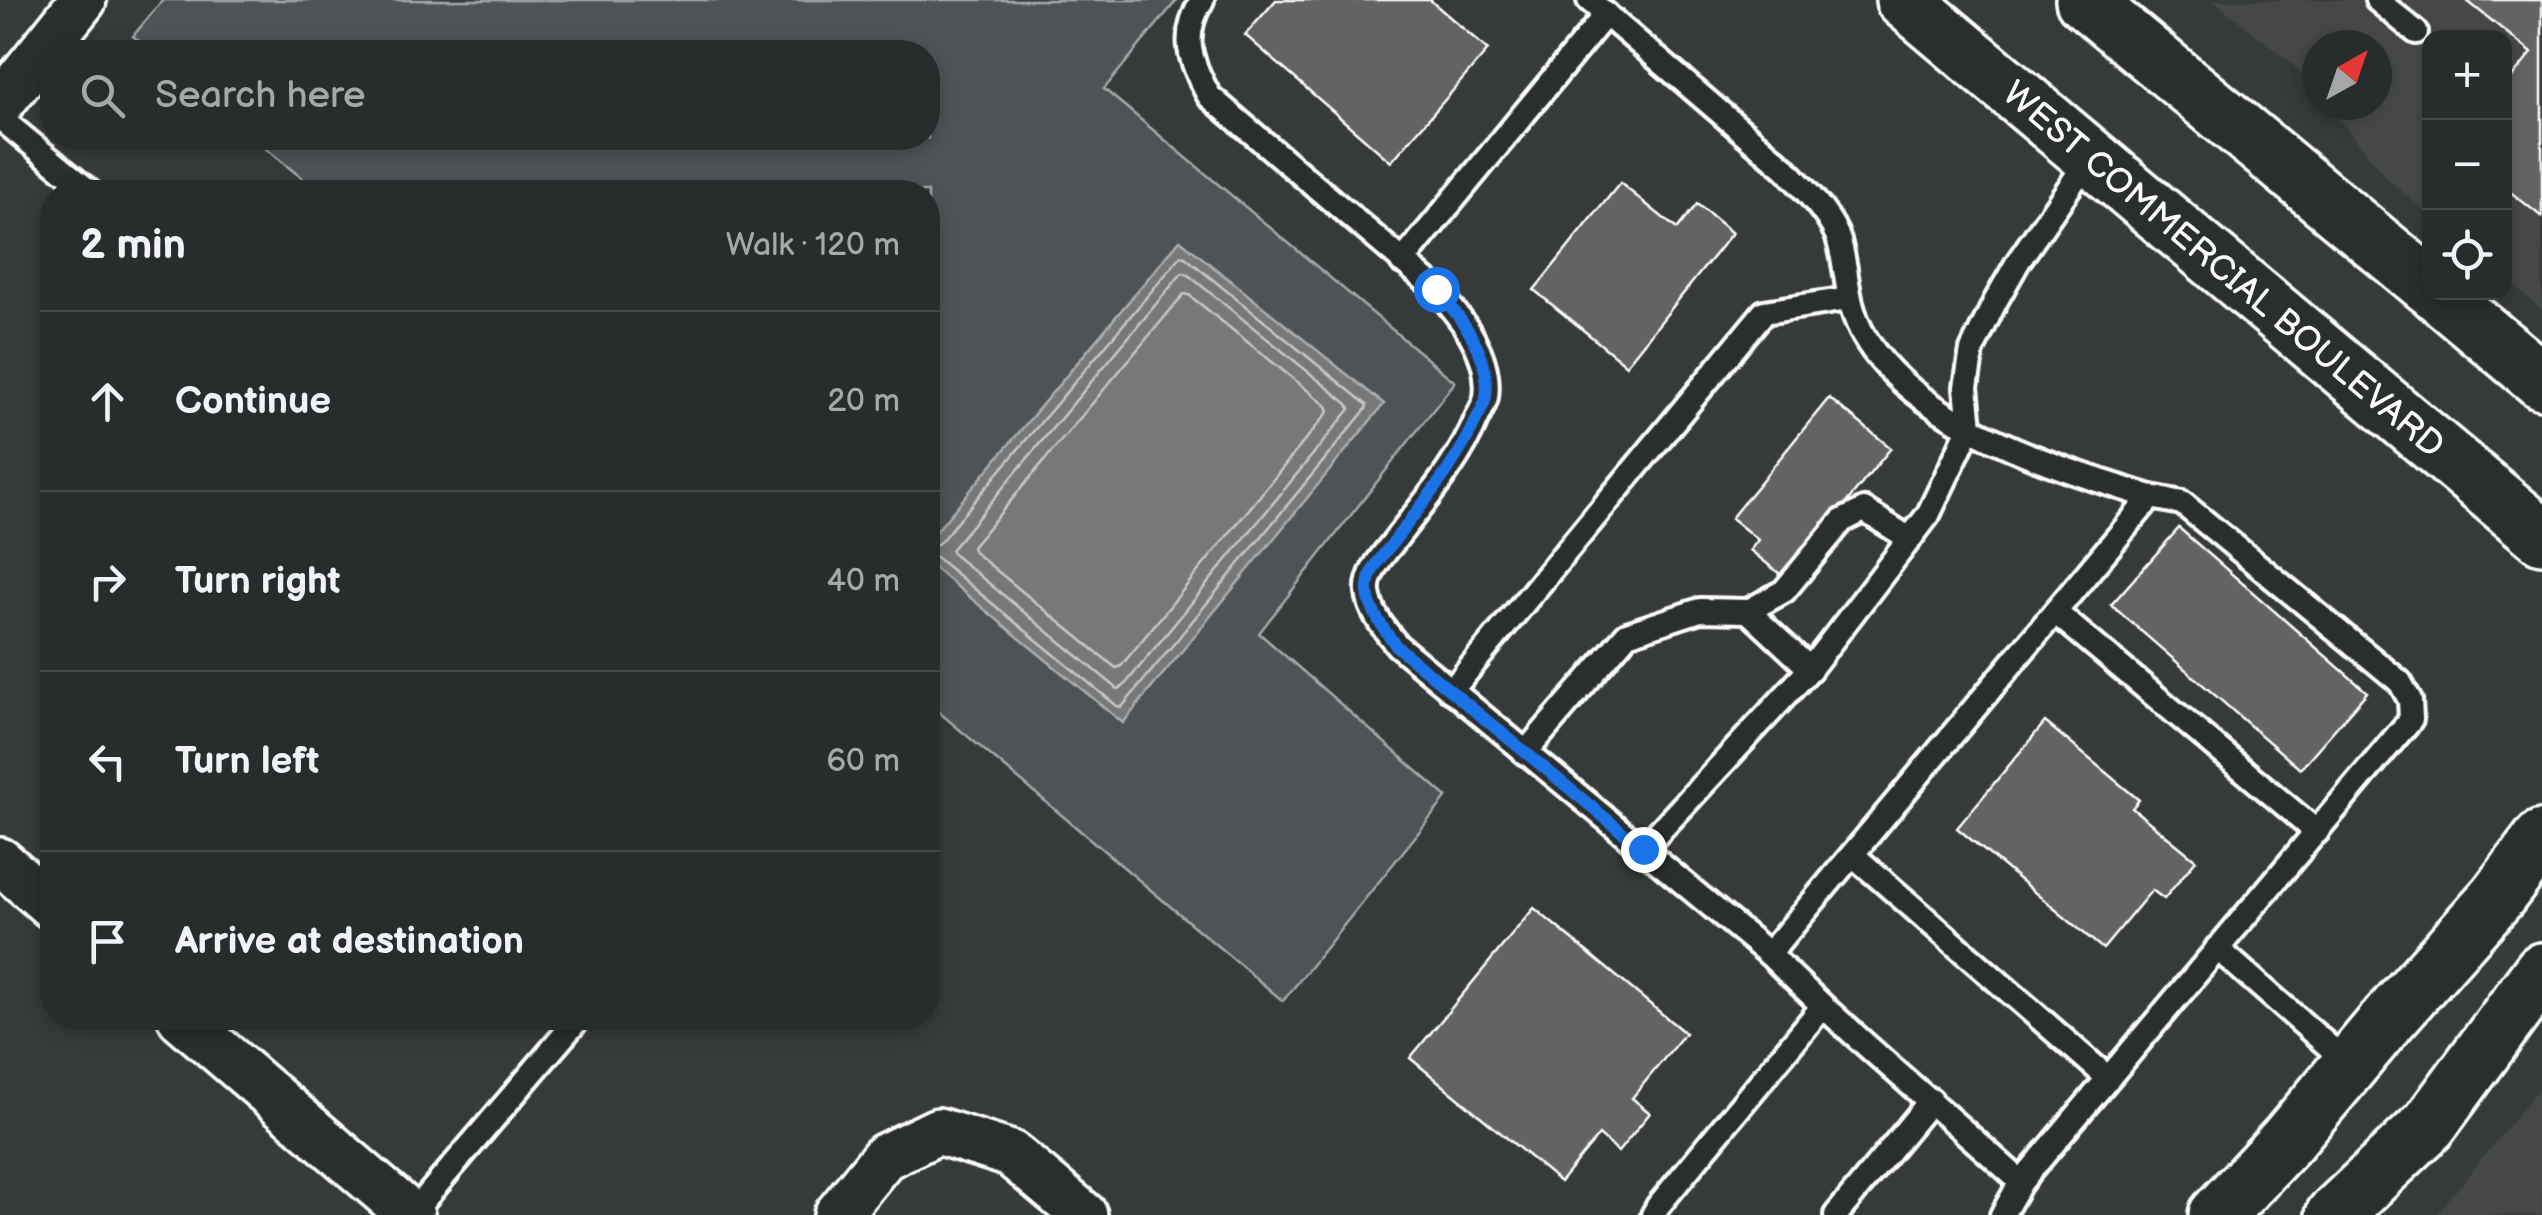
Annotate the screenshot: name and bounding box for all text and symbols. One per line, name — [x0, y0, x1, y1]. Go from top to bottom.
north arrow — [2302, 30, 2392, 120]
map controls — [2422, 30, 2512, 300]
button: + — [2422, 30, 2512, 120]
search box — [40, 40, 940, 150]
icon: search — [75, 68, 130, 123]
text: Search here — [155, 73, 366, 118]
street label: WEST COMMERCIAL BOULEVARD — [1994, 73, 2452, 467]
button: − — [2422, 120, 2512, 210]
button: locate — [2422, 210, 2512, 300]
text: 2 min — [80, 220, 186, 271]
text: Walk · 120 m — [726, 226, 900, 265]
route start — [1414, 267, 1460, 313]
icon: ahead — [80, 374, 135, 429]
text: Continue — [175, 379, 331, 424]
text: 20 m — [827, 382, 900, 421]
icon: right — [80, 554, 135, 609]
text: Turn right — [175, 559, 340, 604]
text: 40 m — [827, 562, 900, 601]
icon: left — [80, 734, 135, 789]
text: Turn left — [175, 739, 319, 784]
text: 60 m — [827, 742, 900, 781]
route end — [1621, 827, 1667, 873]
icon: arrive — [80, 914, 135, 969]
text: Arrive at destination — [175, 919, 524, 964]

